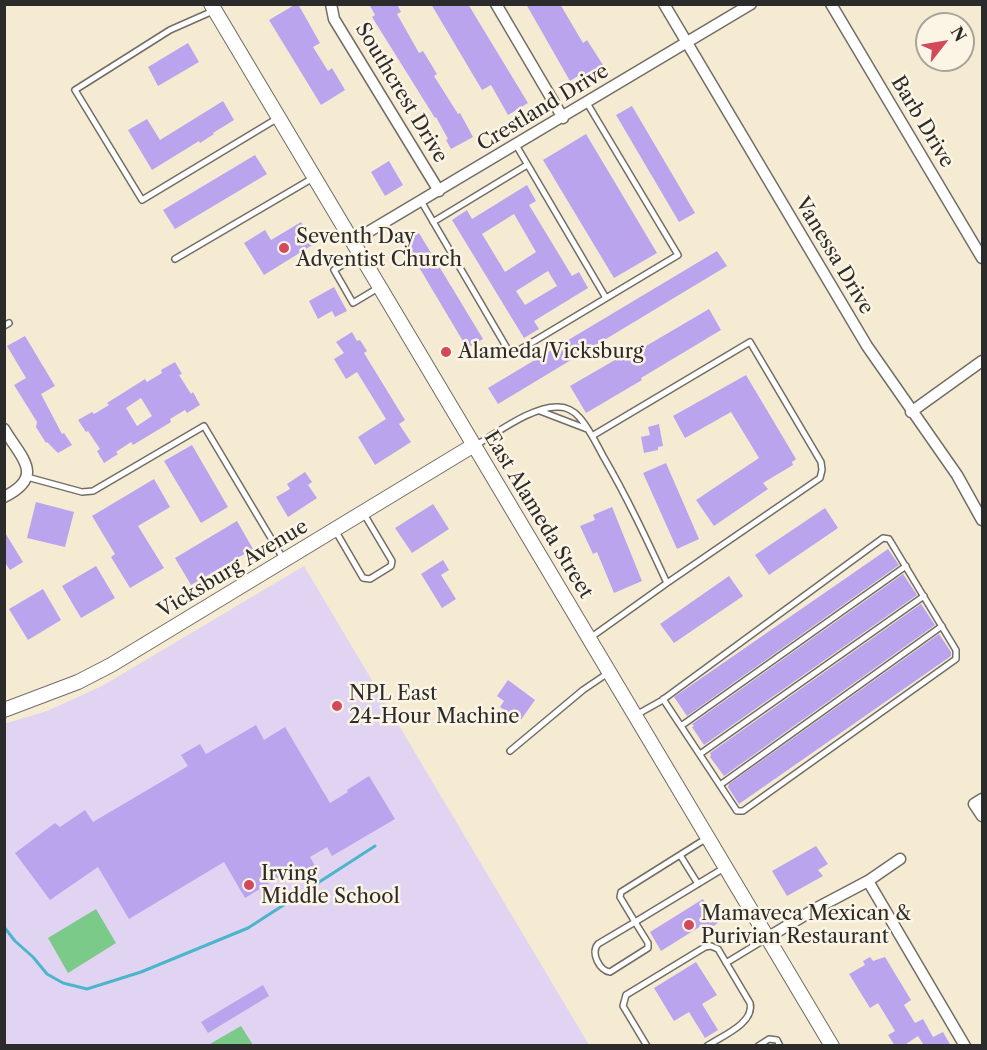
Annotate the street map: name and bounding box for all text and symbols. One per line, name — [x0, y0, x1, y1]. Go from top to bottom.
north arrow — [915, 12, 975, 72]
street label: Southcrest Drive — [350, 19, 452, 167]
text: N — [947, 23, 971, 45]
street label: Crestland Drive — [473, 59, 613, 157]
street label: Barb Drive — [885, 72, 959, 172]
street label: Vanessa Drive — [790, 193, 878, 319]
place label: Seventh Day Adventist Church — [296, 225, 462, 272]
marker: Seventh Day Adventist Church — [277, 241, 291, 255]
place label: Alameda/Vicksburg — [458, 340, 644, 364]
marker: Alameda/Vicksburg — [439, 345, 453, 359]
street label: East Alameda Street — [478, 427, 598, 603]
street label: Vicksburg Avenue — [154, 515, 312, 623]
place label: NPL East 24-Hour Machine — [349, 682, 519, 729]
marker: NPL East 24-Hour Machine — [330, 699, 344, 713]
place label: Irving Middle School — [261, 862, 400, 909]
marker: Irving Middle School — [242, 878, 256, 892]
place label: Mamaveca Mexican & Purivian Restaurant — [701, 902, 911, 949]
marker: Mamaveca Mexican & Purivian Restaurant — [682, 918, 696, 932]

